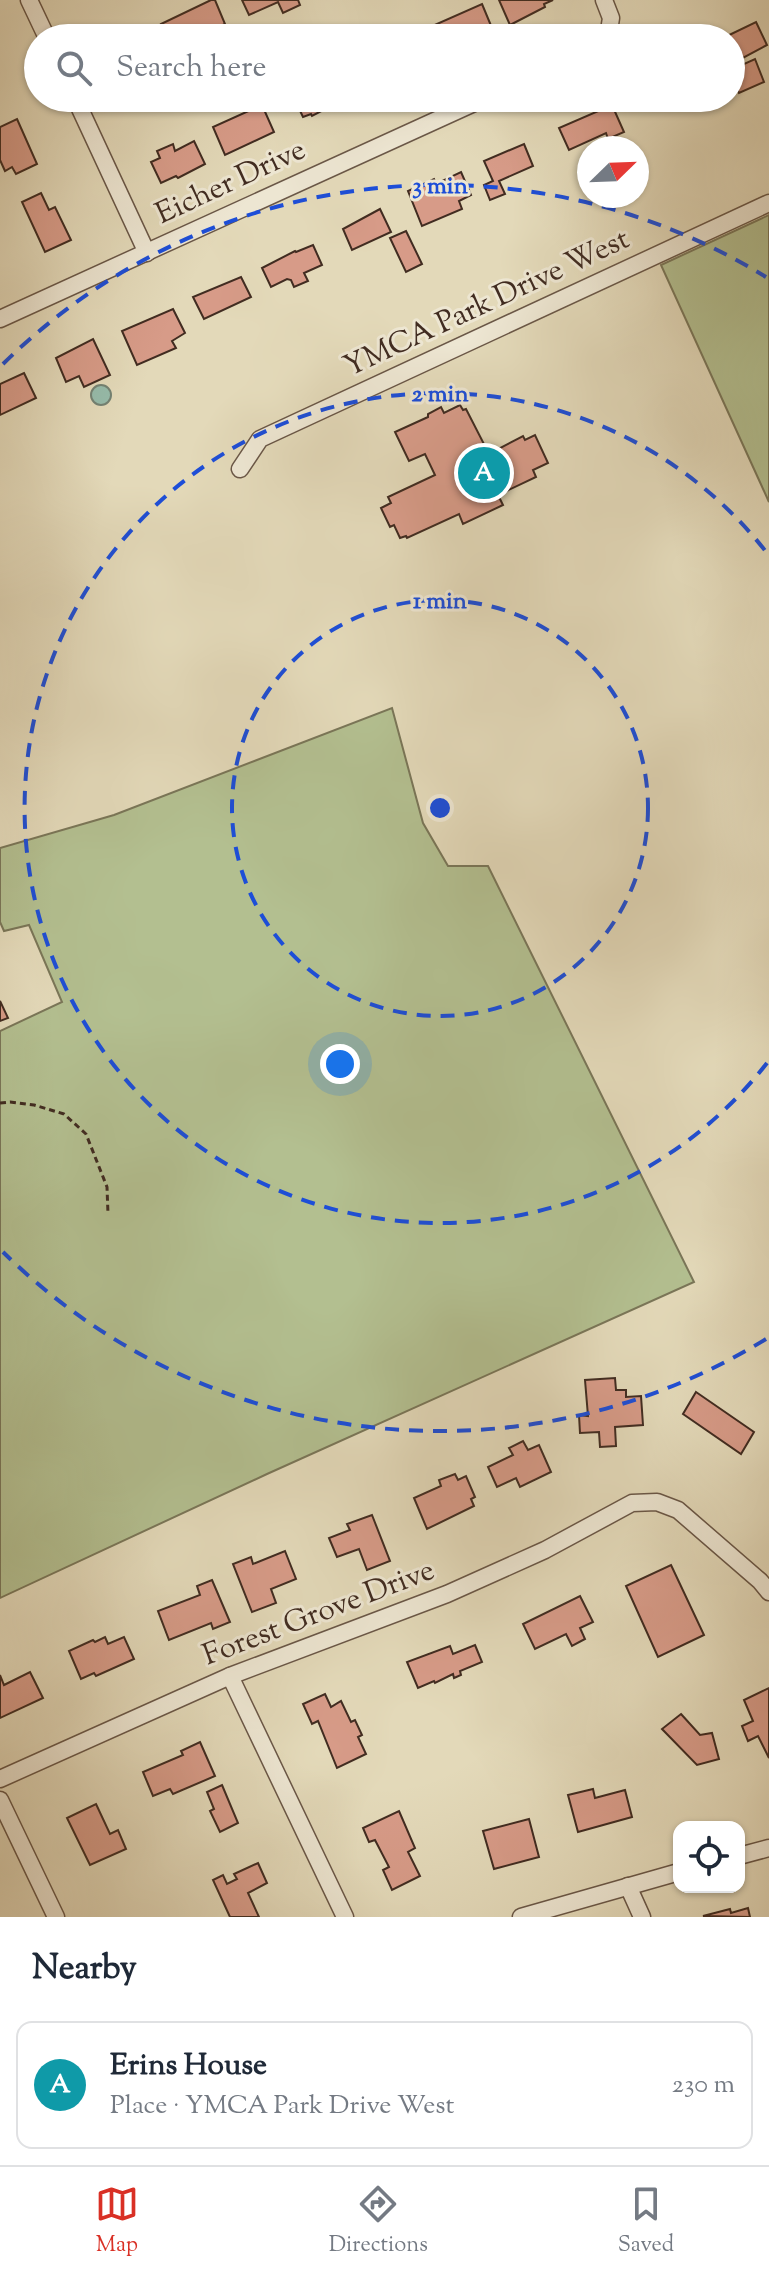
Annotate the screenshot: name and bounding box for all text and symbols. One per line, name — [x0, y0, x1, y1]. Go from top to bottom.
search box — [24, 24, 745, 112]
icon: search — [52, 46, 96, 90]
text: Search here — [116, 47, 266, 90]
street label: Eicher Drive — [149, 129, 313, 237]
north arrow — [577, 136, 649, 208]
text: 3 min — [412, 170, 469, 204]
street label: YMCA Park Drive West — [337, 219, 637, 389]
text: 2 min — [411, 378, 469, 412]
pin: A — [458, 443, 510, 503]
text: 1 min — [413, 585, 468, 619]
centre of rings — [426, 794, 454, 822]
your location — [320, 1044, 360, 1084]
street label: Forest Grove Drive — [197, 1550, 441, 1678]
map controls — [673, 1821, 745, 1893]
button: locate — [673, 1821, 745, 1893]
text: Nearby — [32, 1945, 137, 1994]
text: Erins House — [110, 2045, 267, 2088]
text: A — [49, 2067, 71, 2104]
text: 230 m — [672, 2067, 735, 2104]
text: Place · YMCA Park Drive West — [110, 2088, 454, 2125]
tab: Map — [95, 2182, 139, 2262]
tab: Directions — [329, 2182, 428, 2262]
tab: Saved — [618, 2182, 674, 2262]

